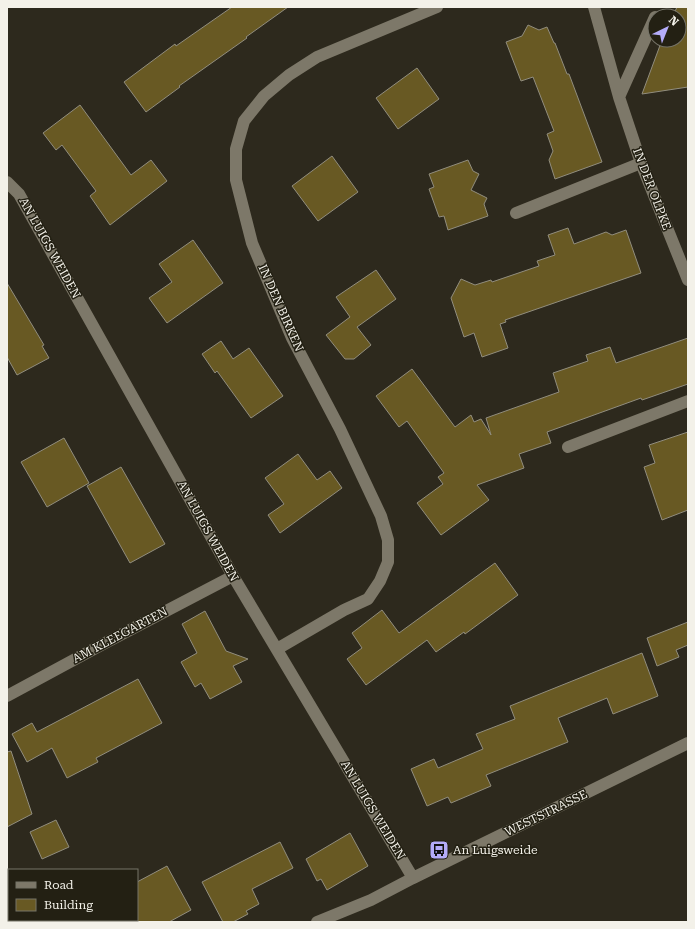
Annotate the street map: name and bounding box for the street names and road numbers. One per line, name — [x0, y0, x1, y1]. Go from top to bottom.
street label: IN DER OLPKE — [630, 146, 674, 232]
street label: AN LUIGS WEIDEN — [16, 195, 84, 301]
street label: IN DEN BIRKEN — [256, 262, 307, 354]
street label: AN LUIGS WEIDEN — [174, 478, 242, 584]
street label: AM KLEEGARTEN — [70, 604, 170, 666]
street label: AN LUIGS WEIDEN — [338, 758, 408, 862]
street label: WESTSTRASSE — [502, 787, 590, 839]

